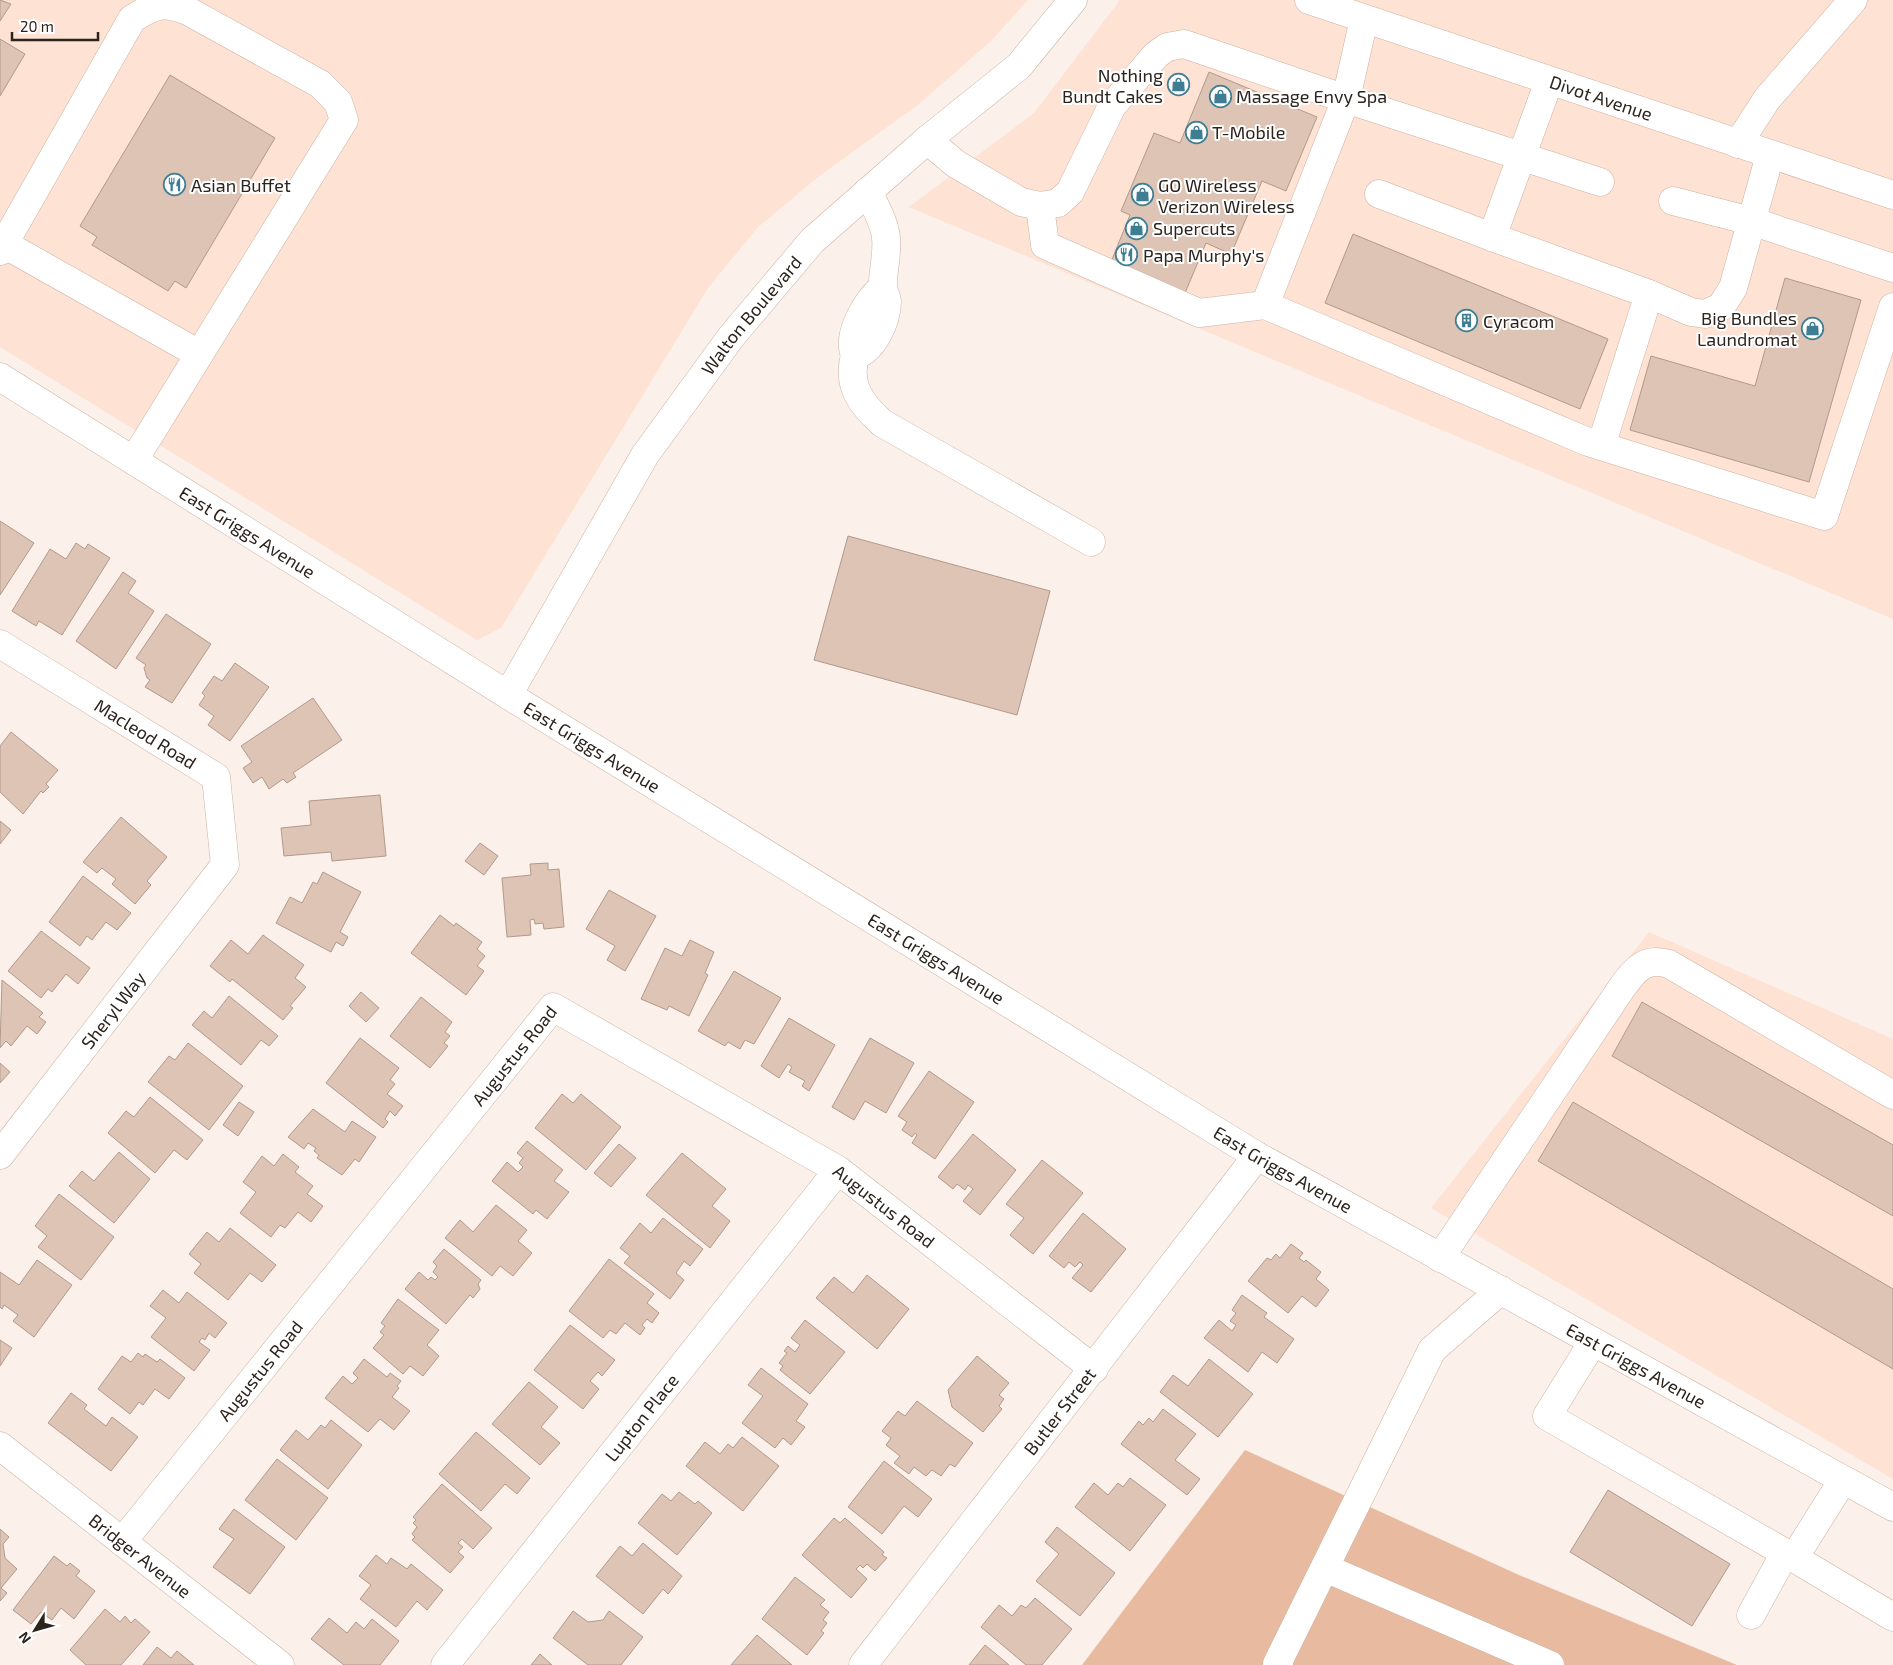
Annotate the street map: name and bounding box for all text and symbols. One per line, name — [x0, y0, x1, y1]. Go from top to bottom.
scale bar — [12, 10, 99, 42]
text: 20 m — [20, 17, 54, 35]
place label: Nothing Bundt Cakes — [1062, 64, 1163, 107]
street label: Divot Avenue — [1547, 70, 1655, 125]
shop icon: Nothing Bundt Cakes — [1167, 73, 1191, 97]
shop icon: Massage Envy Spa — [1208, 84, 1232, 108]
place label: Massage Envy Spa — [1236, 85, 1387, 107]
shop icon: T-Mobile — [1184, 120, 1208, 144]
place label: T-Mobile — [1212, 121, 1285, 143]
restaurant icon: Asian Buffet — [163, 173, 187, 197]
place label: Asian Buffet — [191, 174, 291, 196]
place label: GO Wireless Verizon Wireless — [1158, 174, 1295, 217]
shop icon: GO Wireless Verizon Wireless — [1130, 183, 1154, 207]
shop icon: Supercuts — [1125, 216, 1149, 240]
place label: Supercuts — [1153, 217, 1236, 239]
restaurant icon: Papa Murphy's — [1115, 243, 1139, 267]
place label: Papa Murphy's — [1143, 244, 1264, 266]
street label: Walton Boulevard — [696, 251, 806, 379]
place label: Big Bundles Laundromat — [1697, 307, 1797, 350]
building icon: Cyracom — [1455, 309, 1479, 333]
place label: Cyracom — [1483, 310, 1554, 332]
shop icon: Big Bundles Laundromat — [1801, 316, 1825, 340]
street label: East Griggs Avenue — [175, 481, 320, 583]
street label: Macleod Road — [91, 694, 201, 773]
street label: East Griggs Avenue — [520, 696, 664, 797]
street label: East Griggs Avenue — [864, 908, 1008, 1009]
street label: Sheryl Way — [76, 967, 150, 1053]
street label: Augustus Road — [467, 1001, 561, 1110]
street label: East Griggs Avenue — [1210, 1121, 1356, 1217]
street label: Augustus Road — [829, 1160, 940, 1252]
street label: Augustus Road — [213, 1316, 307, 1425]
street label: East Griggs Avenue — [1563, 1318, 1710, 1413]
street label: Butler Street — [1019, 1363, 1100, 1459]
street label: Lupton Place — [600, 1369, 683, 1466]
street label: Bridger Avenue — [85, 1509, 196, 1602]
north arrow — [10, 1605, 60, 1655]
text: N — [14, 1629, 34, 1647]

